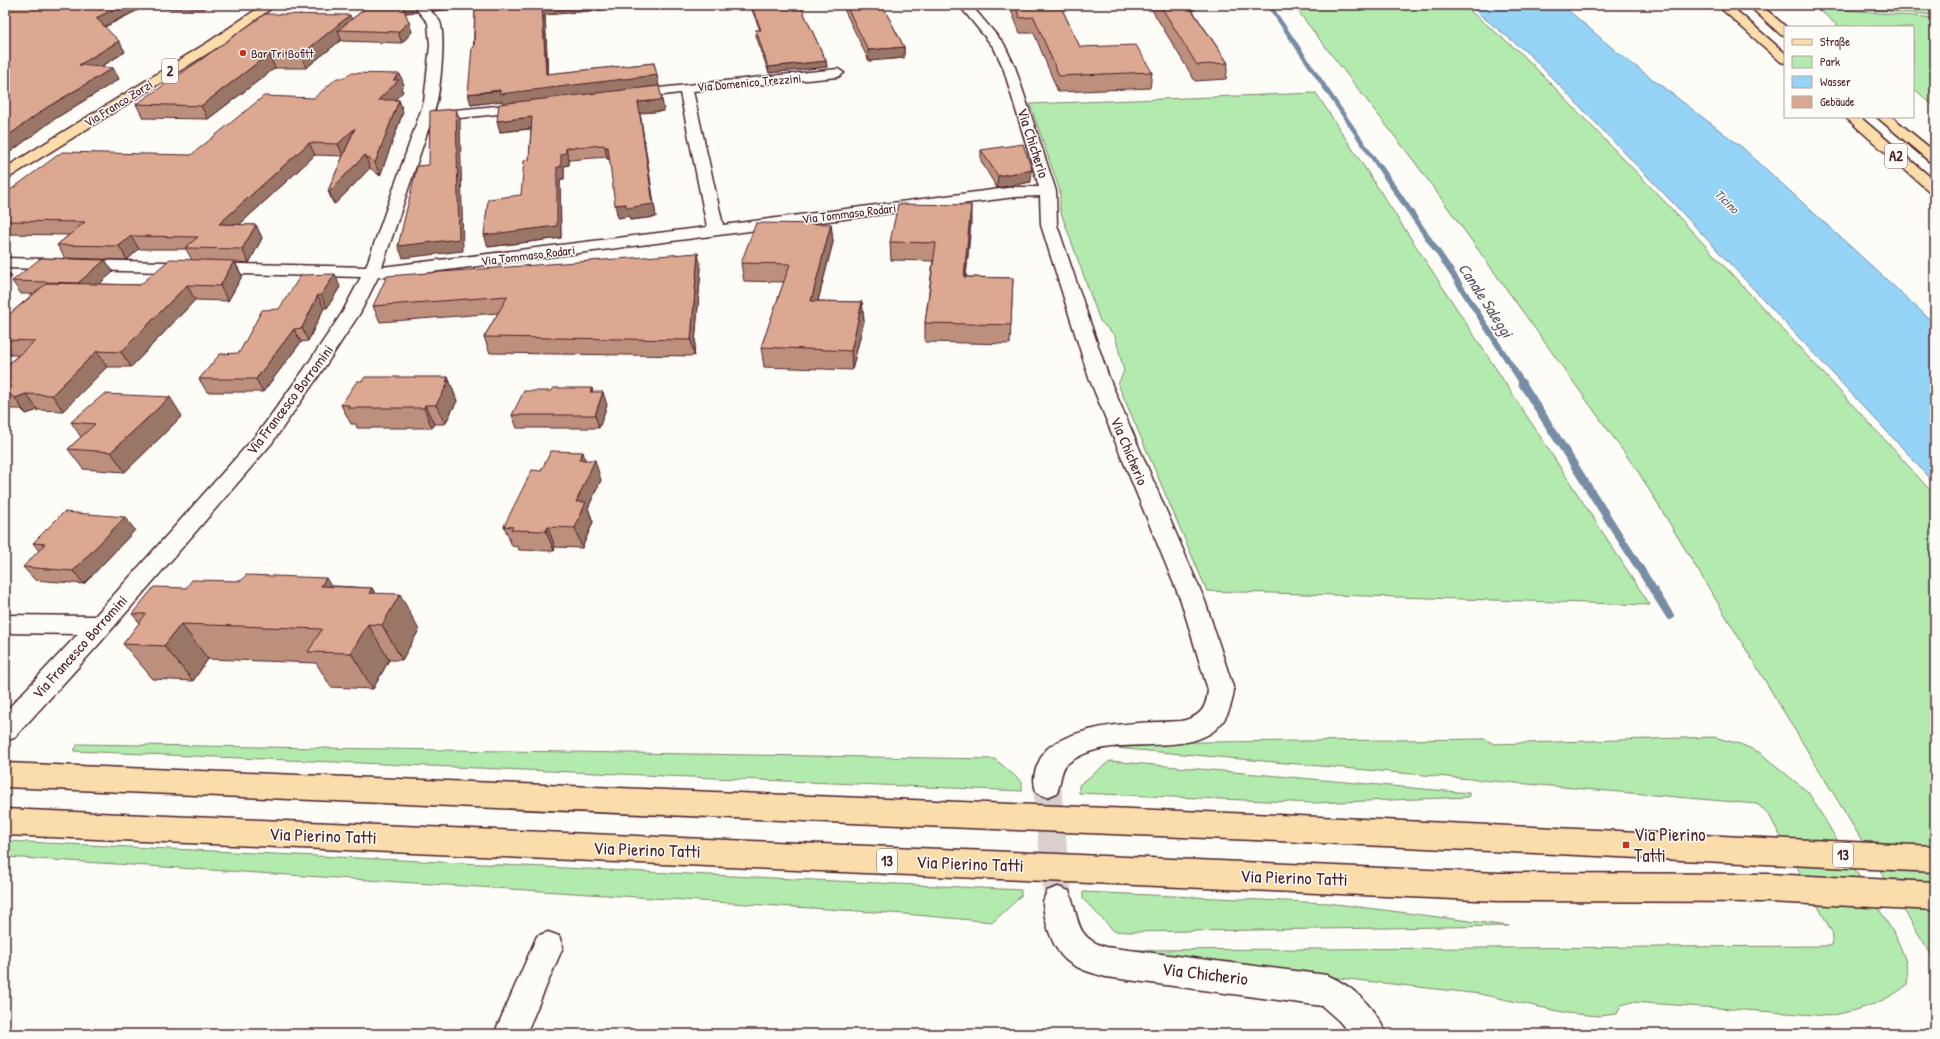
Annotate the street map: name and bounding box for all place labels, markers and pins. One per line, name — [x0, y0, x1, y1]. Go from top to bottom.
place label: Bar Tri Bofitt — [251, 44, 314, 62]
marker: Bar Tri Bofitt — [238, 48, 248, 58]
place label: Via Pierino Tatti — [1634, 822, 1706, 868]
marker: Via Pierino Tatti — [1621, 840, 1631, 850]

